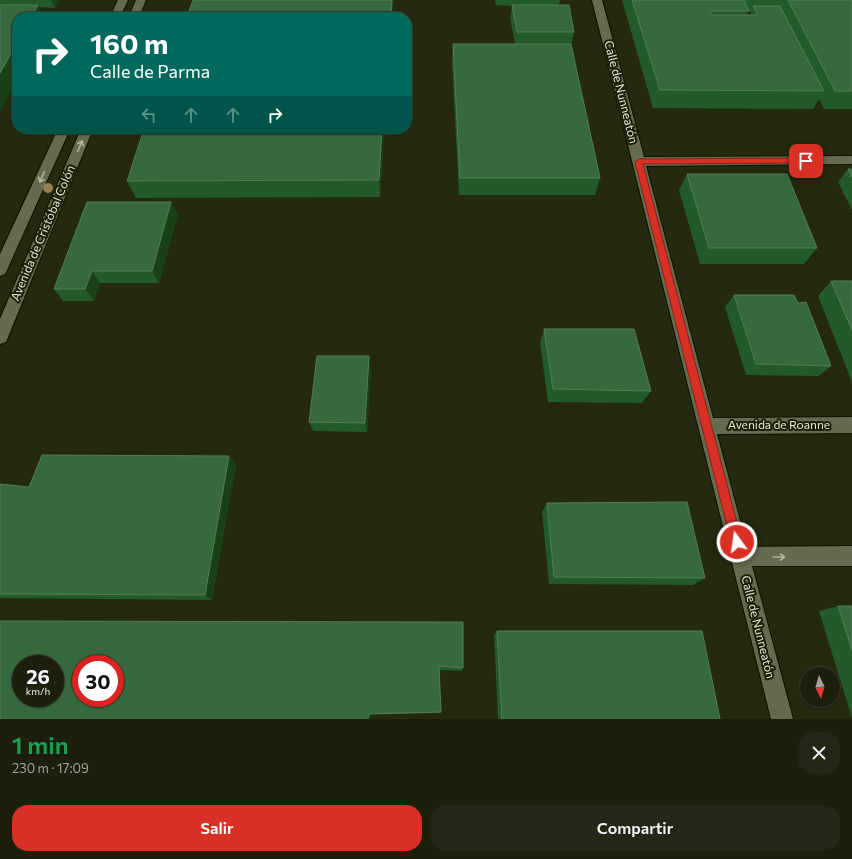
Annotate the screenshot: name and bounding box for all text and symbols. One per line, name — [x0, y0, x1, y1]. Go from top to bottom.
text: 160 m — [90, 26, 168, 60]
icon: right — [24, 28, 76, 80]
street label: Calle de Nunneatón — [602, 39, 642, 145]
text: Calle de Parma — [90, 60, 210, 82]
icon: left — [138, 104, 160, 126]
icon: ahead — [180, 104, 202, 126]
icon: ahead — [222, 104, 244, 126]
icon: right — [264, 104, 286, 126]
one-way arrow — [76, 140, 84, 152]
pin — [789, 144, 823, 178]
icon: arrive — [795, 150, 817, 172]
street label: Avenida de Cristóbal Colón — [7, 163, 77, 302]
one-way arrow — [38, 171, 45, 183]
street label: Avenida de Roanne — [728, 417, 830, 431]
position arrow — [716, 521, 758, 563]
one-way arrow — [772, 553, 785, 561]
street label: Calle de Nunneatón — [739, 574, 779, 680]
speed limit sign: 30 — [72, 655, 124, 707]
text: 26 — [26, 664, 50, 688]
north arrow — [800, 667, 840, 707]
map controls — [800, 667, 840, 707]
text: km/h — [26, 685, 50, 697]
text: 1 min — [12, 730, 69, 759]
button: close — [798, 732, 840, 774]
text: 230 m · 17:09 — [12, 760, 89, 776]
button: Salir — [12, 805, 422, 851]
button: Compartir — [430, 805, 840, 851]

